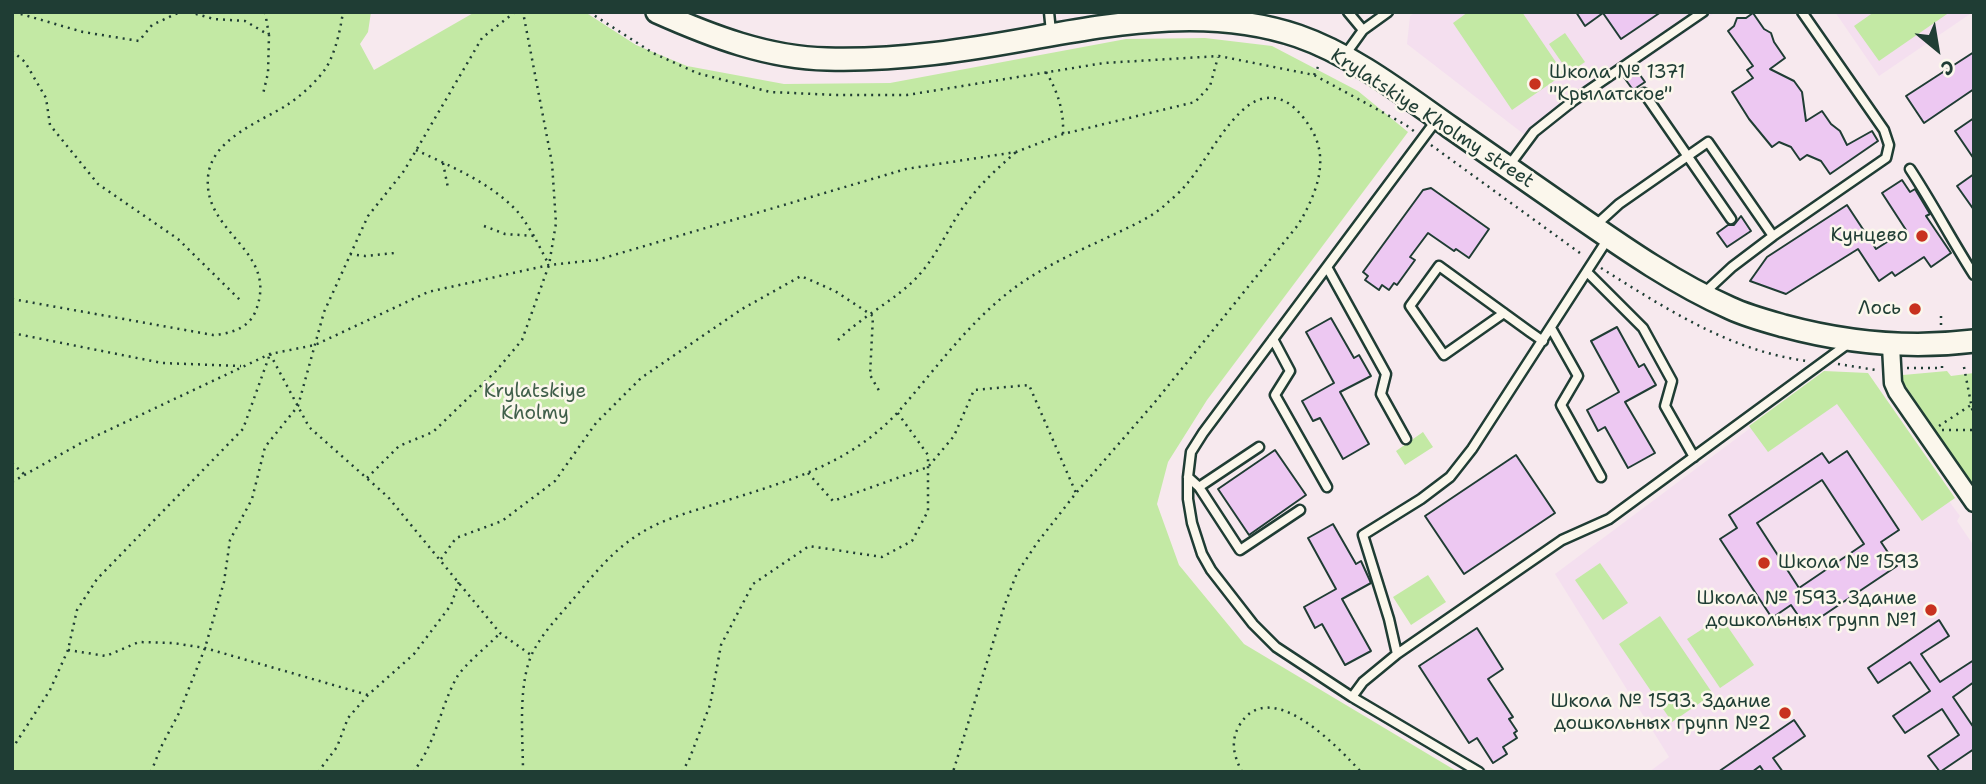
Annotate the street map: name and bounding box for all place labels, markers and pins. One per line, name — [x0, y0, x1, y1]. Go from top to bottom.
place label: Школа № 1371 "Крылатское" — [1549, 62, 1685, 106]
marker: Школа № 1371 "Крылатское" — [1527, 76, 1543, 92]
place label: Кунцево — [1831, 225, 1908, 247]
marker: Кунцево — [1914, 228, 1930, 244]
place label: Лось — [1858, 298, 1901, 320]
marker: Лось — [1907, 301, 1923, 317]
place label: Школа № 1593 — [1778, 552, 1919, 574]
marker: Школа № 1593 — [1756, 555, 1772, 571]
place label: Школа № 1593. Здание дошкольных групп №1 — [1696, 588, 1917, 632]
marker: Школа № 1593. Здание дошкольных групп №1 — [1923, 602, 1939, 618]
place label: Школа № 1593. Здание дошкольных групп №2 — [1550, 691, 1771, 735]
marker: Школа № 1593. Здание дошкольных групп №2 — [1777, 705, 1793, 721]

